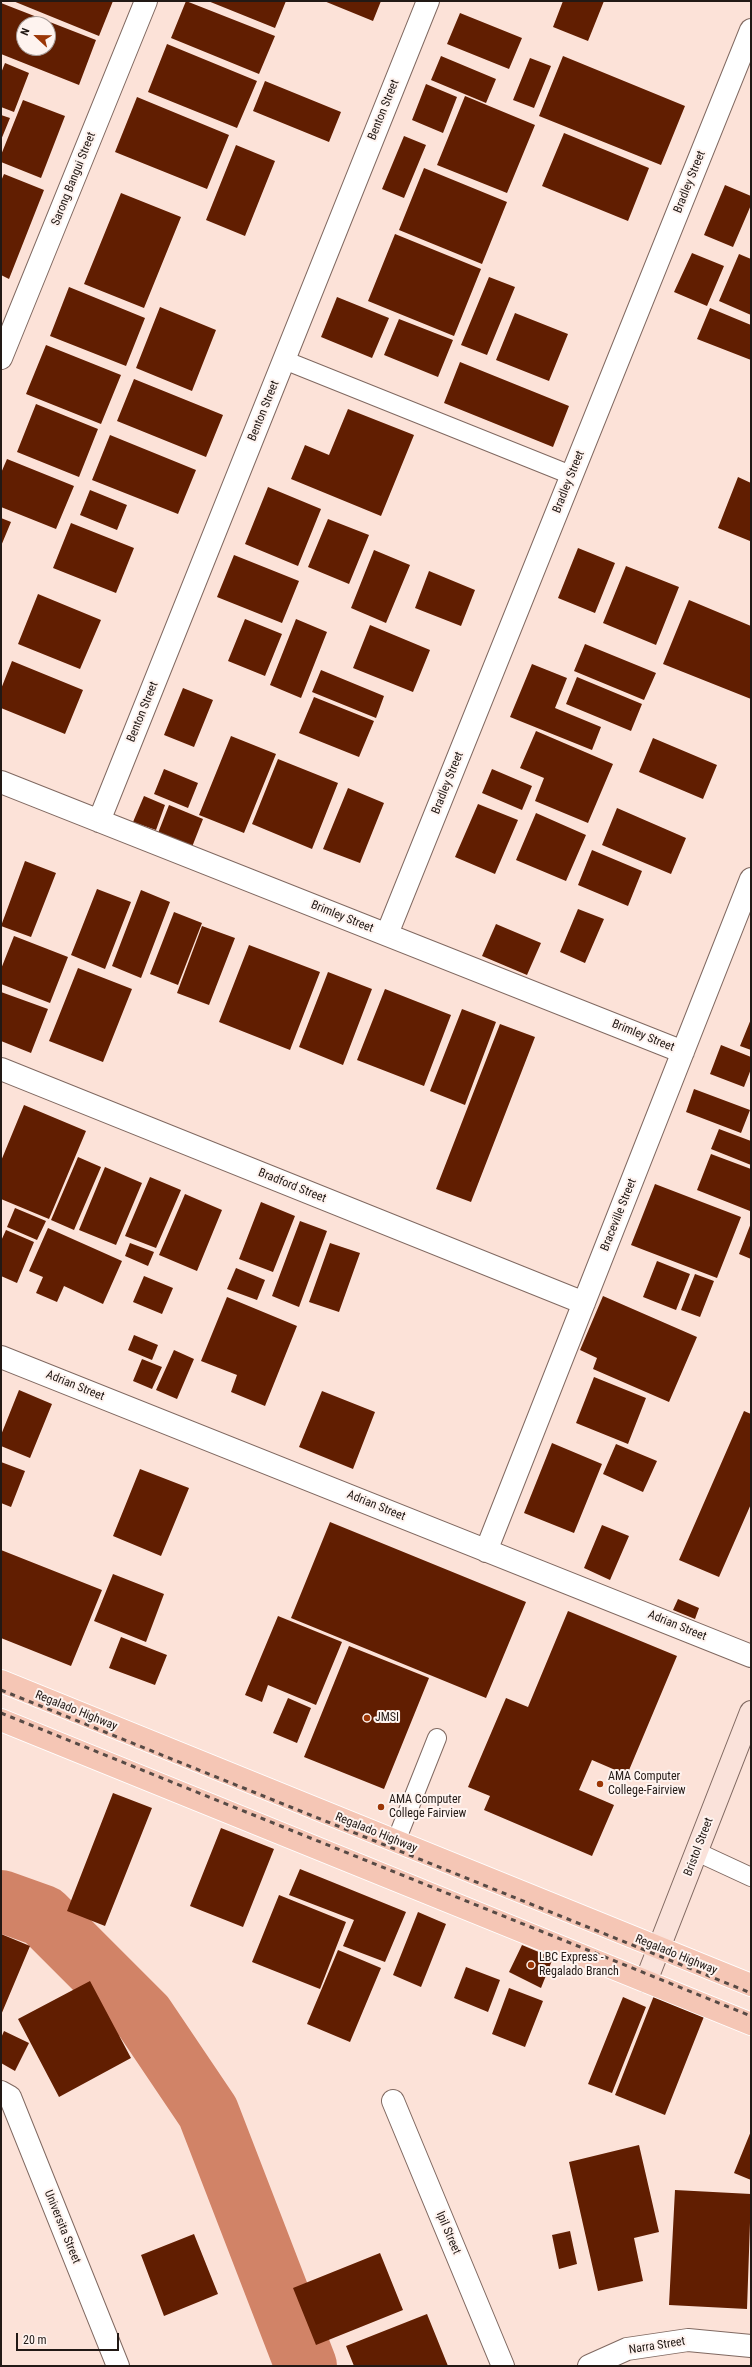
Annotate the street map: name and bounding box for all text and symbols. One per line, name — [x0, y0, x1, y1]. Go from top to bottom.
north arrow — [16, 16, 56, 56]
text: N — [18, 26, 33, 37]
street label: Benton Street — [365, 78, 403, 142]
street label: Sarong Bangui Street — [49, 130, 99, 228]
street label: Bradley Street — [671, 149, 709, 215]
street label: Benton Street — [245, 379, 283, 443]
street label: Bradley Street — [550, 449, 588, 515]
street label: Benton Street — [124, 680, 162, 744]
street label: Bradley Street — [429, 750, 467, 816]
street label: Brimley Street — [309, 898, 375, 936]
street label: Brimley Street — [610, 1017, 676, 1055]
street label: Bradford Street — [256, 1166, 328, 1206]
street label: Braceville Street — [598, 1177, 640, 1253]
street label: Adrian Street — [44, 1368, 106, 1404]
street label: Adrian Street — [345, 1488, 407, 1524]
street label: Adrian Street — [646, 1608, 708, 1644]
street label: Regalado Highway — [33, 1688, 119, 1734]
place label: JMSI — [375, 1711, 399, 1725]
marker: JMSI — [362, 1713, 372, 1723]
place label: AMA Computer College-Fairview — [608, 1770, 686, 1798]
marker: AMA Computer College-Fairview — [595, 1779, 605, 1789]
place label: AMA Computer College Fairview — [389, 1793, 466, 1821]
marker: AMA Computer College Fairview — [376, 1802, 386, 1812]
street label: Regalado Highway — [333, 1810, 419, 1856]
street label: Bristol Street — [681, 1816, 717, 1878]
street label: Regalado Highway — [633, 1932, 719, 1978]
place label: LBC Express - Regalado Branch — [539, 1951, 619, 1979]
marker: LBC Express - Regalado Branch — [526, 1960, 536, 1970]
street label: Universita Street — [41, 2188, 83, 2266]
street label: Ipil Street — [433, 2209, 463, 2257]
scale bar — [18, 2325, 121, 2351]
text: 20 m — [23, 2333, 47, 2347]
street label: Narra Street — [628, 2334, 686, 2358]

